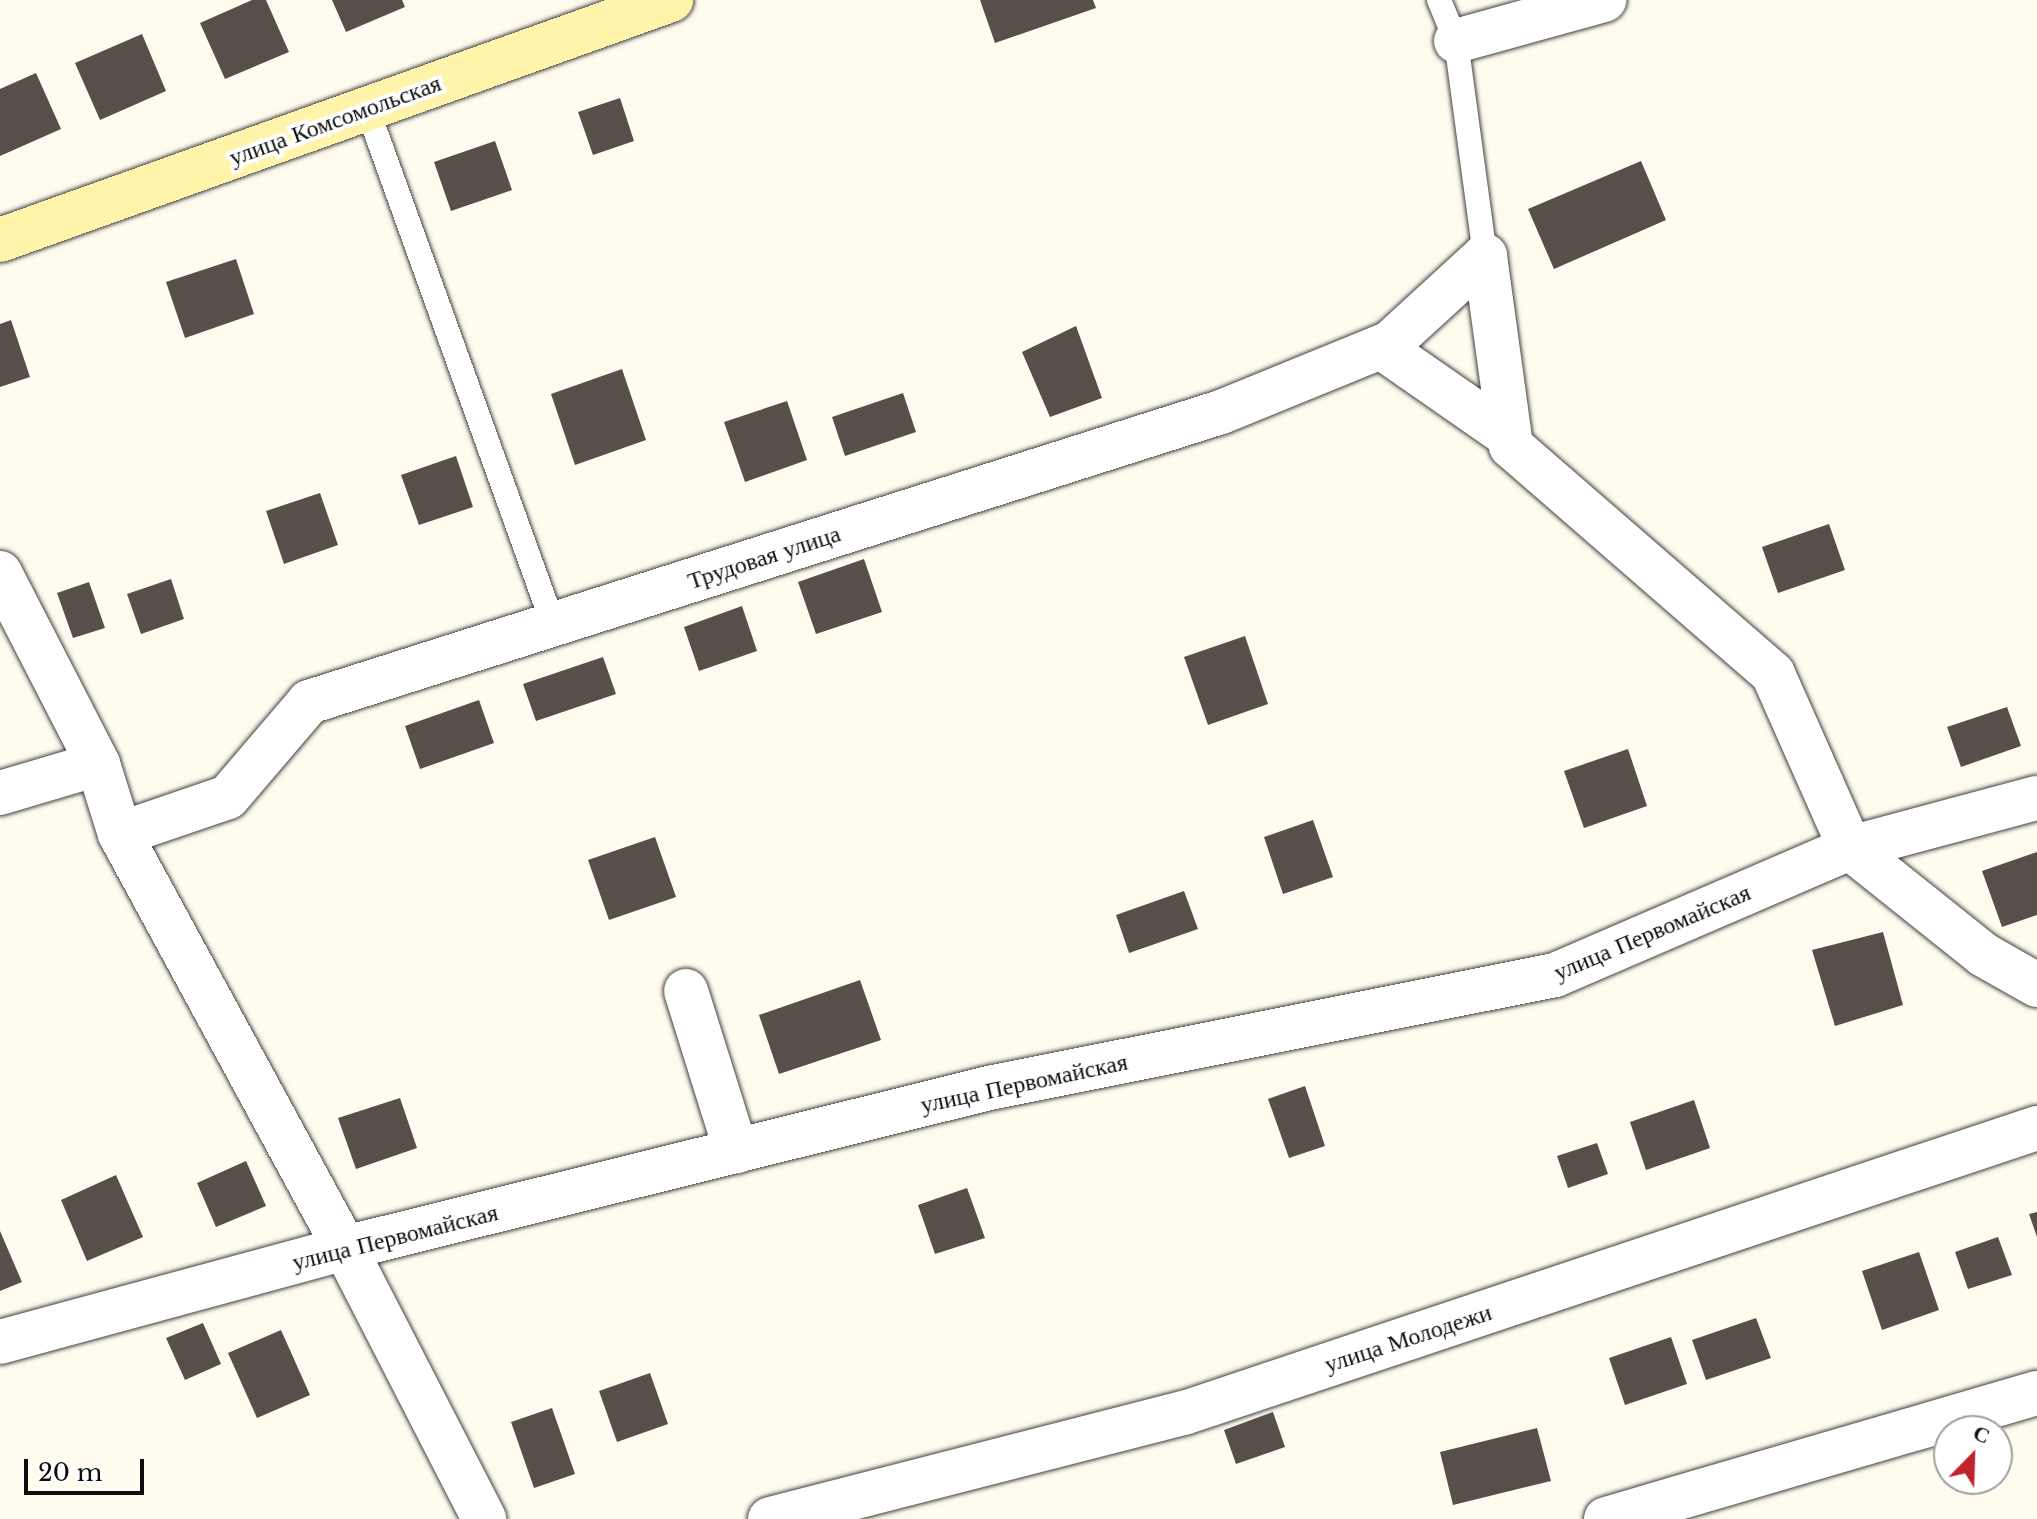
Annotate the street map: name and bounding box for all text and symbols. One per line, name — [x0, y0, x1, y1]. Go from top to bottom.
street label: улица Комсомольская — [225, 68, 445, 172]
street label: Трудовая улица — [684, 519, 844, 595]
street label: улица Первомайская — [1549, 878, 1755, 986]
street label: улица Первомайская — [918, 1047, 1130, 1119]
street label: улица Первомайская — [289, 1198, 501, 1276]
street label: улица Молодежи — [1321, 1297, 1495, 1379]
north arrow — [1933, 1415, 2013, 1495]
text: С — [1969, 1419, 1994, 1450]
scale bar — [28, 1443, 148, 1493]
text: 20 m — [38, 1458, 103, 1487]

